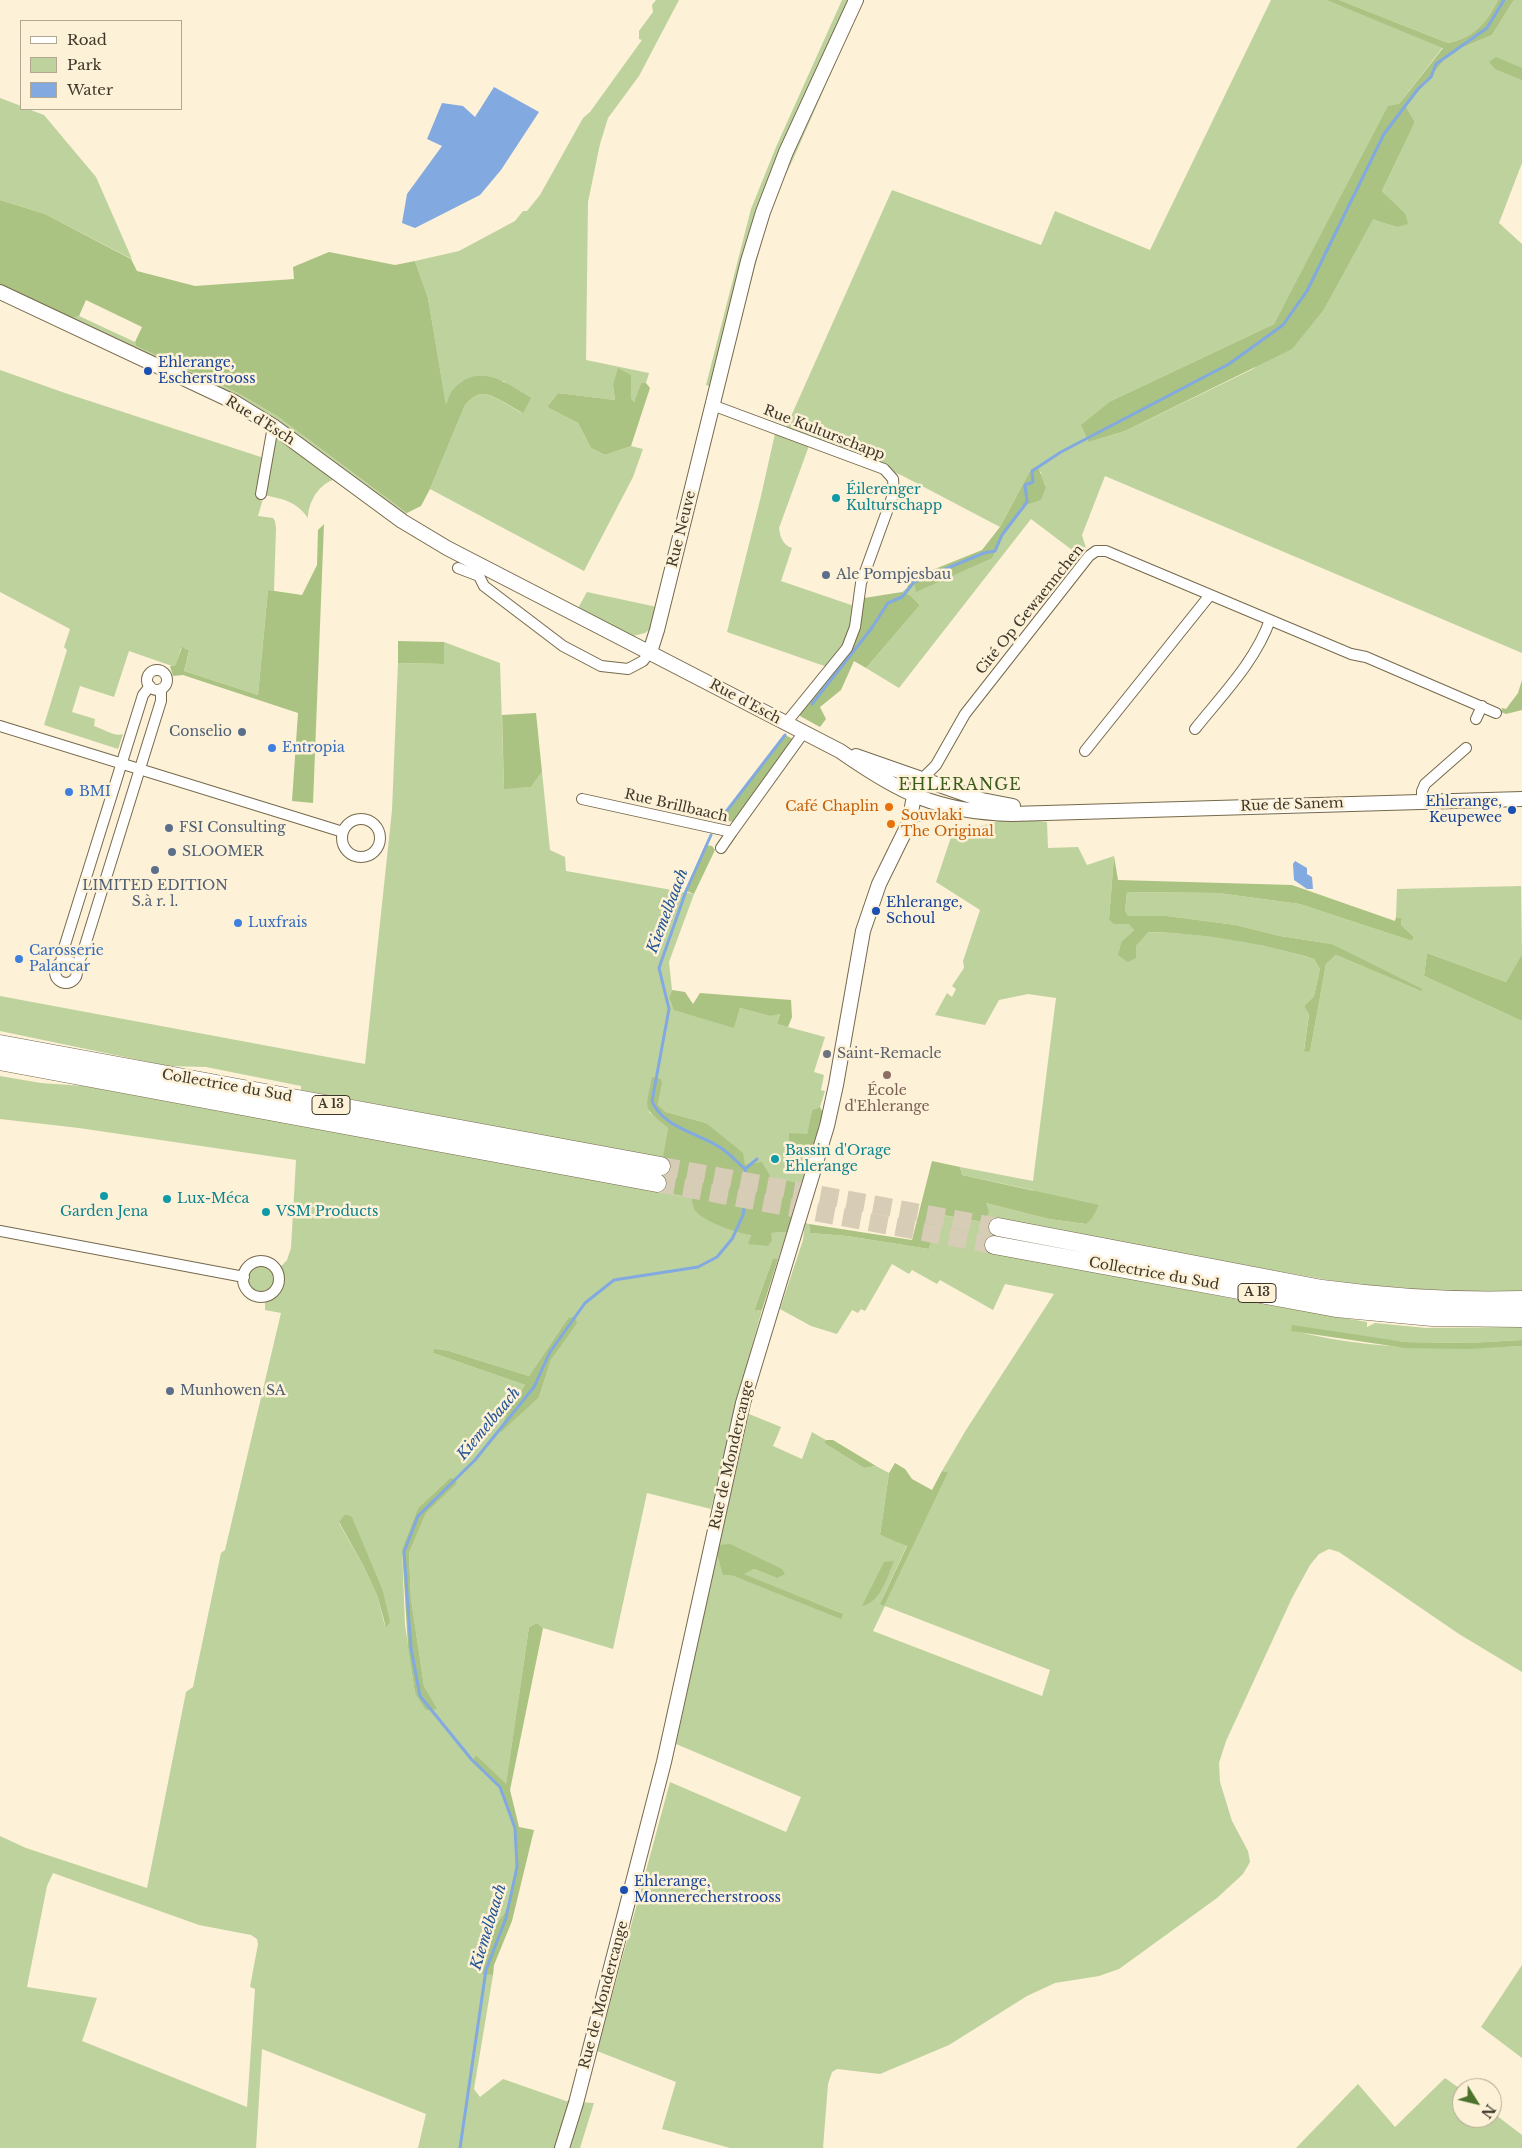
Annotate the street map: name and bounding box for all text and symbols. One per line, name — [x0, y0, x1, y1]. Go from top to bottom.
legend — [20, 20, 182, 110]
text: Road — [67, 30, 107, 49]
text: Park — [67, 55, 102, 74]
text: Water — [67, 80, 113, 99]
place label: Ehlerange, Escherstrooss — [158, 355, 256, 388]
marker: Ehlerange, Escherstrooss — [142, 365, 154, 377]
street label: Rue d'Esch — [222, 393, 298, 449]
street label: Rue Kulturschapp — [761, 402, 887, 464]
place label: Éilerenger Kulturschapp — [846, 482, 942, 514]
street label: Rue Neuve — [664, 489, 700, 569]
marker: Éilerenger Kulturschapp — [830, 492, 842, 504]
street label: Cité Op Gewaennchen — [973, 542, 1087, 678]
place label: Ale Pompjesbau — [836, 567, 951, 583]
marker: Ale Pompjesbau — [820, 569, 832, 581]
street label: Rue d'Esch — [706, 676, 784, 728]
place label: Conselio — [169, 724, 232, 740]
marker: Conselio — [236, 726, 248, 738]
place label: Entropia — [282, 740, 345, 756]
marker: Entropia — [266, 742, 278, 754]
district label: EHLERANGE — [897, 775, 1023, 795]
place label: BMI — [79, 784, 111, 800]
marker: BMI — [63, 786, 75, 798]
street label: Rue Brillbaach — [623, 786, 729, 826]
place label: Ehlerange, Keupewee — [1425, 794, 1502, 826]
street label: Rue de Sanem — [1240, 795, 1344, 815]
place label: Café Chaplin — [785, 799, 879, 815]
marker: Café Chaplin — [883, 801, 895, 813]
marker: Ehlerange, Keupewee — [1506, 804, 1518, 816]
place label: Souvlaki The Original — [901, 808, 994, 840]
marker: Souvlaki The Original — [885, 818, 897, 830]
place label: FSI Consulting — [179, 820, 286, 836]
marker: FSI Consulting — [163, 822, 175, 834]
place label: SLOOMER — [182, 844, 264, 860]
marker: SLOOMER — [166, 846, 178, 858]
marker: LIMITED EDITION S.à r. l. — [149, 864, 161, 876]
water label: Kiemelbaach — [644, 866, 692, 956]
place label: LIMITED EDITION S.à r. l. — [82, 878, 228, 910]
place label: Ehlerange, Schoul — [886, 895, 963, 928]
marker: Ehlerange, Schoul — [870, 905, 882, 917]
place label: Luxfrais — [248, 915, 307, 931]
marker: Luxfrais — [232, 917, 244, 929]
place label: Carosserie Palancar — [29, 943, 104, 976]
marker: Carosserie Palancar — [13, 953, 25, 965]
place label: Saint-Remacle — [837, 1046, 942, 1062]
marker: Saint-Remacle — [821, 1048, 833, 1060]
street label: Collectrice du Sud — [161, 1066, 293, 1106]
marker: École d'Ehlerange — [881, 1069, 893, 1081]
place label: École d'Ehlerange — [844, 1083, 930, 1116]
road number: A 13 — [312, 1096, 350, 1114]
place label: Bassin d'Orage Ehlerange — [785, 1143, 891, 1176]
marker: Bassin d'Orage Ehlerange — [769, 1153, 781, 1165]
marker: Garden Jena — [98, 1190, 110, 1202]
place label: Lux-Méca — [177, 1191, 249, 1207]
marker: Lux-Méca — [161, 1193, 173, 1205]
place label: Garden Jena — [60, 1204, 148, 1220]
place label: VSM Products — [276, 1204, 378, 1220]
marker: VSM Products — [260, 1206, 272, 1218]
street label: Collectrice du Sud — [1088, 1254, 1220, 1294]
road number: A 13 — [1238, 1284, 1276, 1302]
street label: Rue de Mondercange — [707, 1379, 757, 1531]
place label: Munhowen SA — [180, 1383, 286, 1399]
water label: Kiemelbaach — [454, 1384, 524, 1464]
marker: Munhowen SA — [164, 1385, 176, 1397]
place label: Ehlerange, Monnerecherstrooss — [634, 1874, 781, 1906]
water label: Kiemelbaach — [467, 1882, 511, 1972]
marker: Ehlerange, Monnerecherstrooss — [618, 1884, 630, 1896]
street label: Rue de Mondercange — [576, 1919, 632, 2071]
north arrow — [1452, 2078, 1502, 2128]
text: N — [1477, 2101, 1499, 2122]

